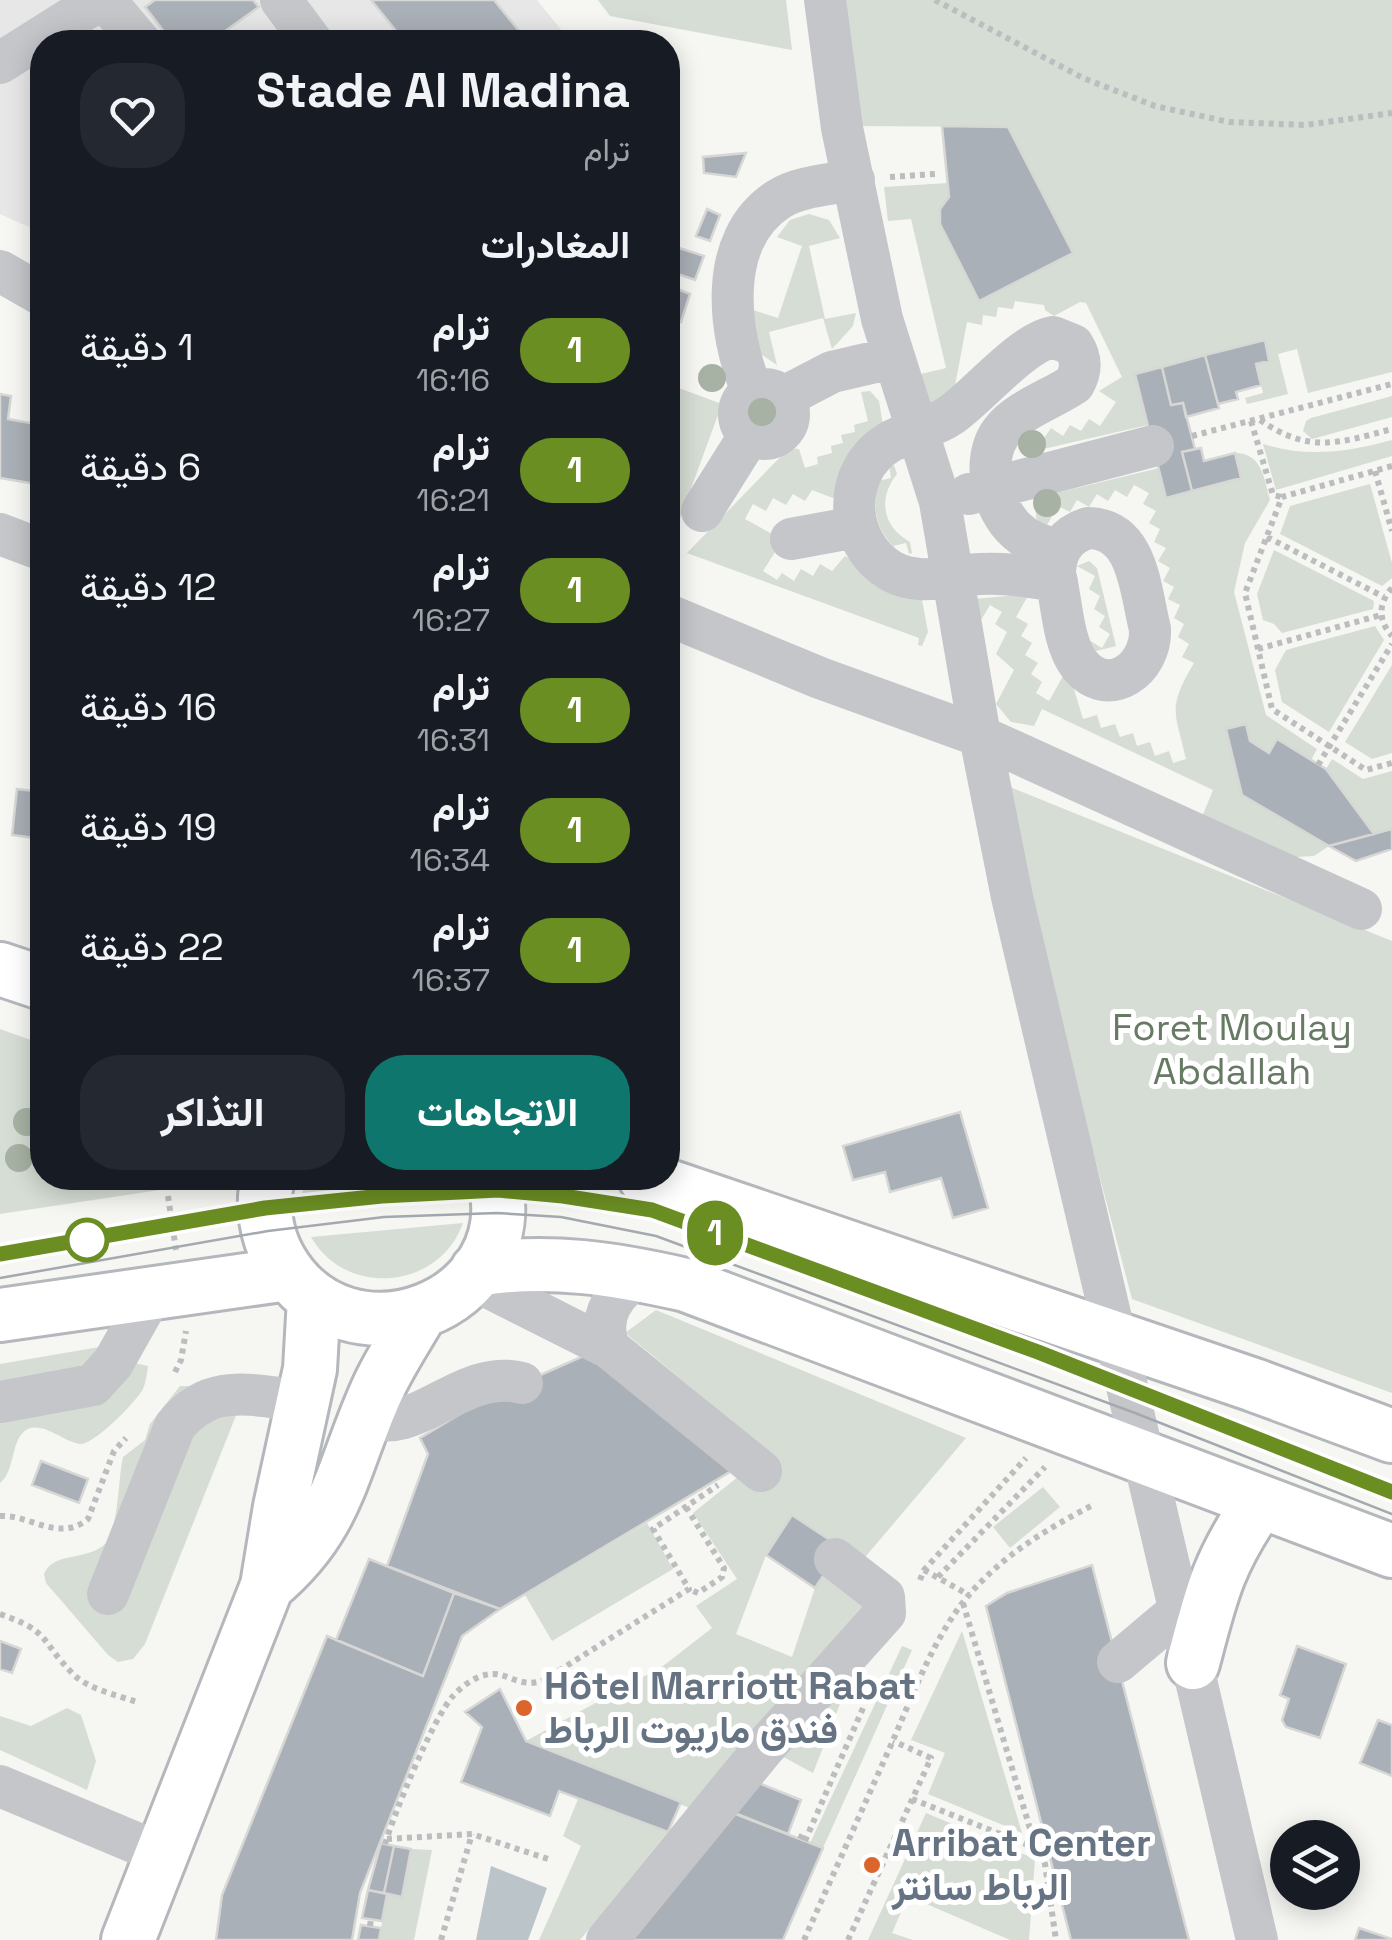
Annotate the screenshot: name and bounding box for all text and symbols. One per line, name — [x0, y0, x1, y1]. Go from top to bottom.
text: Stade Al Madina — [256, 60, 630, 121]
button: heart — [80, 63, 185, 168]
text: ترام — [584, 130, 630, 170]
text: المغادرات — [481, 221, 630, 269]
text: ترام — [432, 303, 490, 351]
text: 1 دقيقة — [80, 323, 194, 371]
text: 1 — [567, 328, 583, 372]
text: 16:16 — [416, 360, 490, 400]
text: ترام — [432, 423, 490, 471]
text: 6 دقيقة — [80, 443, 201, 491]
text: 1 — [567, 448, 583, 492]
text: 16:21 — [416, 480, 490, 520]
text: ترام — [432, 543, 490, 591]
text: 12 دقيقة — [80, 563, 217, 611]
text: 1 — [567, 568, 583, 612]
text: 16:27 — [412, 600, 490, 640]
text: ترام — [432, 663, 490, 711]
text: 16 دقيقة — [80, 683, 217, 731]
text: 1 — [567, 688, 583, 732]
text: 16:31 — [417, 720, 490, 760]
text: ترام — [432, 783, 490, 831]
text: 19 دقيقة — [80, 803, 217, 851]
text: 1 — [567, 808, 583, 852]
text: 16:34 — [410, 840, 490, 880]
text: ترام — [432, 903, 490, 951]
text: 22 دقيقة — [80, 923, 224, 971]
text: 1 — [567, 928, 583, 972]
text: 16:37 — [412, 960, 490, 1000]
park label: Foret Moulay Abdallah — [1112, 1003, 1352, 1095]
button: التذاكر — [80, 1055, 345, 1170]
button: الاتجاهات — [365, 1055, 630, 1170]
line badge: 1 — [682, 1200, 748, 1266]
text: 1 — [707, 1211, 723, 1255]
unlabelled marker — [66, 1219, 108, 1261]
place label: Hôtel Marriott Rabat فندق ماريوت الرباط — [544, 1662, 916, 1754]
marker: Hôtel Marriott Rabat فندق ماريوت الرباط — [513, 1697, 535, 1719]
place label: Arribat Center الرباط سانتر — [891, 1819, 1151, 1911]
map controls — [1270, 1820, 1360, 1910]
button: layers — [1270, 1820, 1360, 1910]
marker: Arribat Center الرباط سانتر — [861, 1854, 883, 1876]

